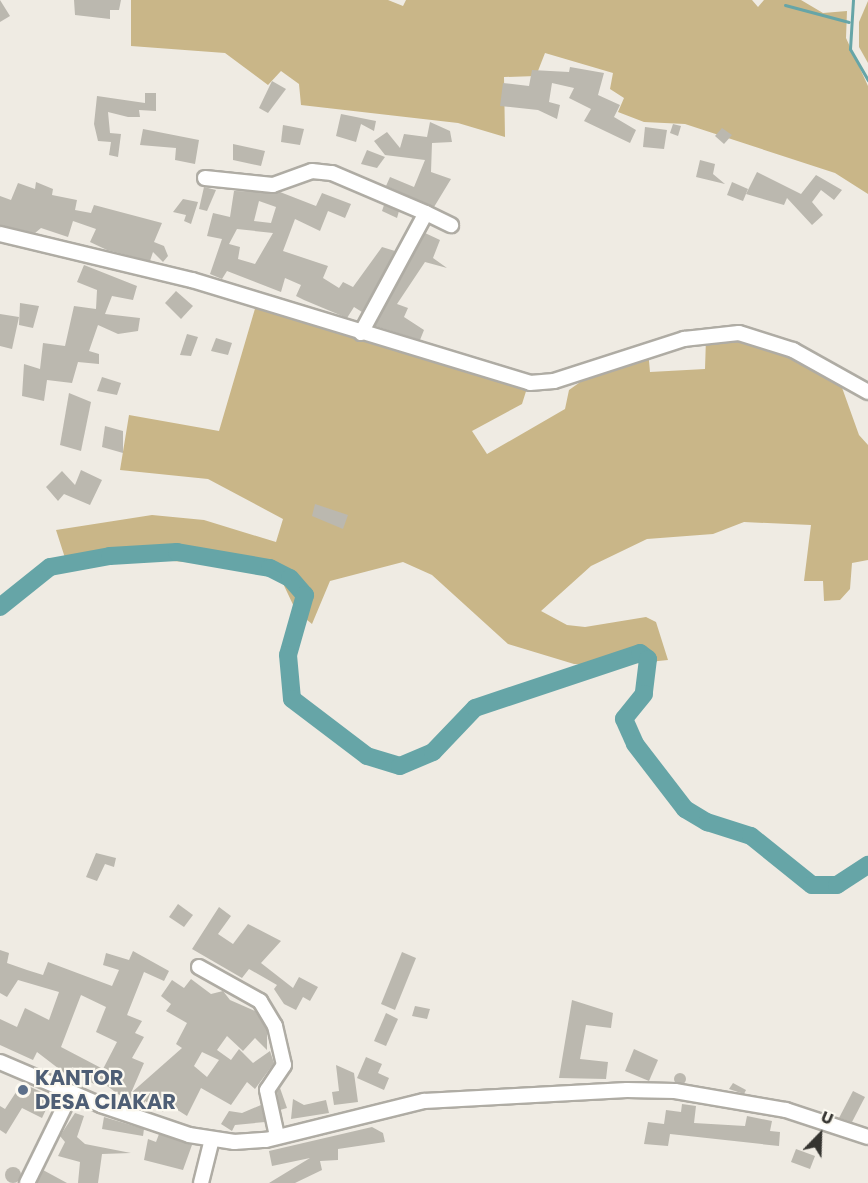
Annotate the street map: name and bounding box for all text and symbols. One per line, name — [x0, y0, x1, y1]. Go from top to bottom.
place label: KANTOR DESA CIAKAR — [35, 1065, 176, 1115]
marker: KANTOR DESA CIAKAR — [16, 1083, 30, 1097]
north arrow — [790, 1105, 850, 1165]
text: U — [818, 1105, 837, 1131]

